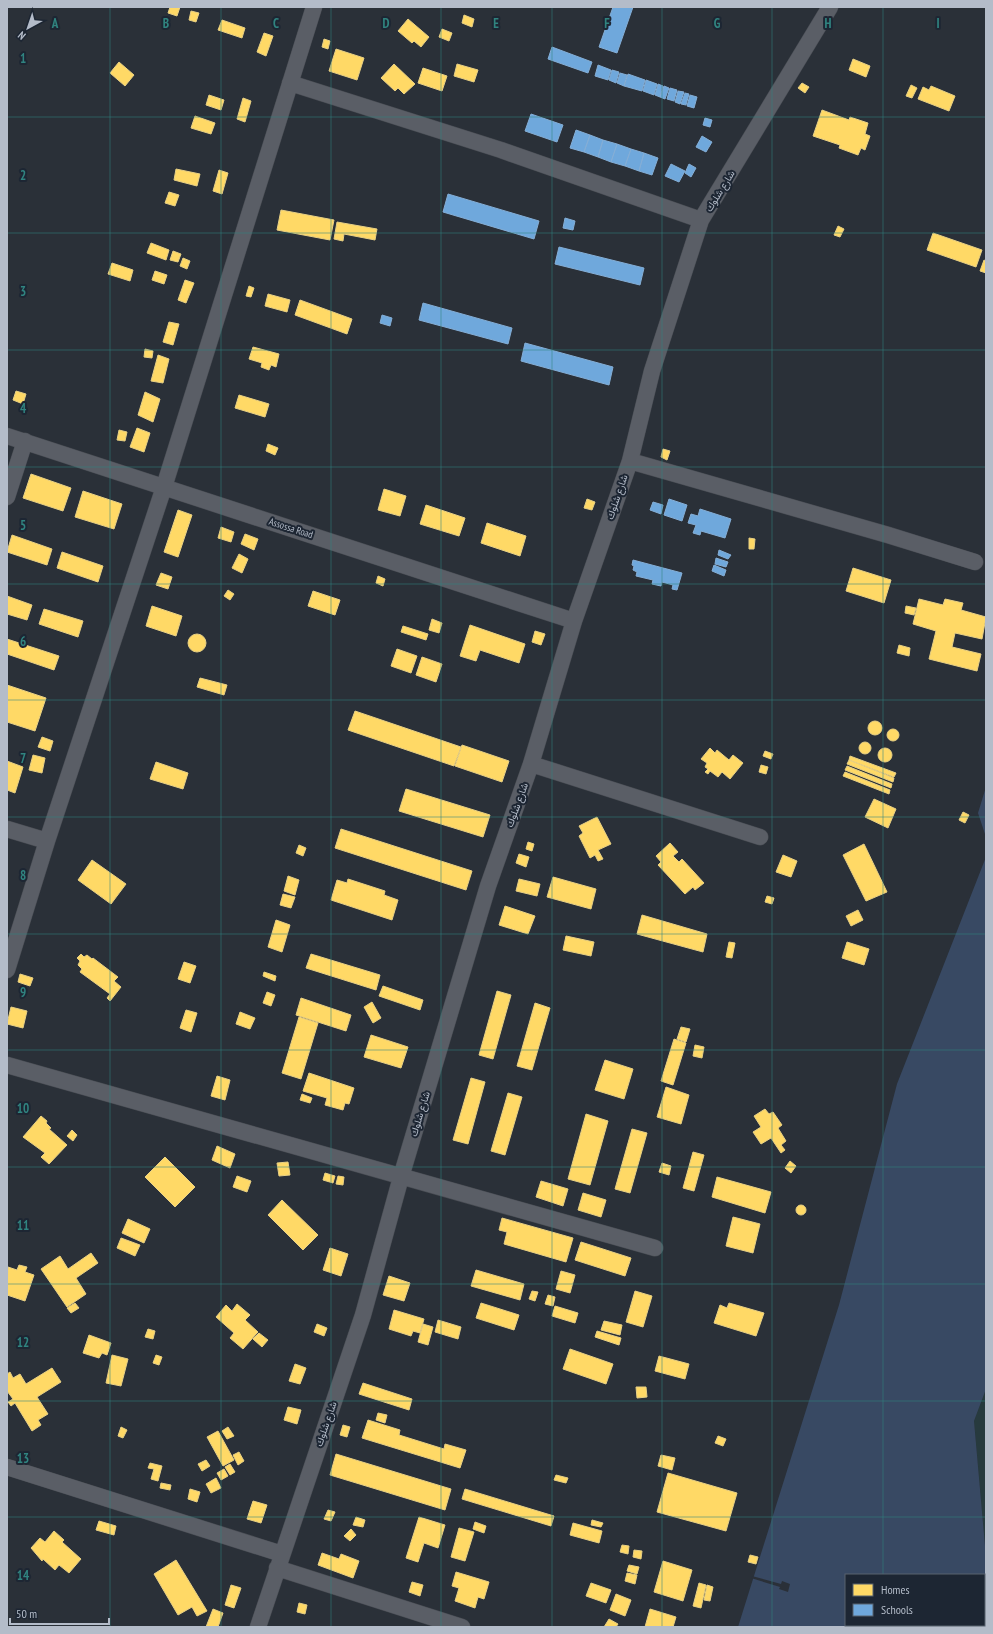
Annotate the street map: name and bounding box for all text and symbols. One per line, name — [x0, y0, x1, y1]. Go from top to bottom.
north arrow — [8, 8, 48, 48]
text: A — [51, 15, 59, 32]
text: B — [163, 15, 169, 32]
text: C — [273, 15, 279, 32]
text: D — [383, 15, 390, 32]
text: E — [493, 15, 499, 32]
text: F — [604, 15, 610, 32]
text: G — [714, 15, 721, 32]
text: H — [825, 15, 832, 32]
text: I — [936, 15, 940, 32]
text: N — [15, 28, 28, 43]
text: 1 — [20, 50, 26, 67]
text: 2 — [20, 167, 26, 184]
street label: شارع شلوك — [702, 168, 738, 214]
text: 3 — [20, 283, 26, 300]
text: 4 — [20, 400, 27, 417]
street label: شارع شلوك — [603, 473, 631, 521]
street label: Assossa Road — [267, 515, 315, 541]
text: 5 — [20, 517, 26, 534]
text: 6 — [20, 633, 26, 650]
text: 7 — [20, 750, 26, 767]
street label: شارع شلوك — [503, 781, 531, 829]
text: 8 — [20, 867, 26, 884]
text: 9 — [20, 984, 26, 1001]
street label: شارع شلوك — [407, 1090, 433, 1138]
text: 10 — [17, 1100, 29, 1117]
text: 11 — [17, 1217, 29, 1234]
text: 12 — [17, 1334, 29, 1351]
street label: شارع شلوك — [312, 1400, 340, 1448]
text: 13 — [17, 1450, 29, 1467]
text: 14 — [17, 1567, 30, 1584]
legend — [845, 1574, 985, 1626]
text: Homes — [881, 1582, 909, 1597]
scale bar — [10, 1600, 109, 1626]
text: Schools — [881, 1602, 913, 1617]
text: 50 m — [16, 1606, 37, 1621]

